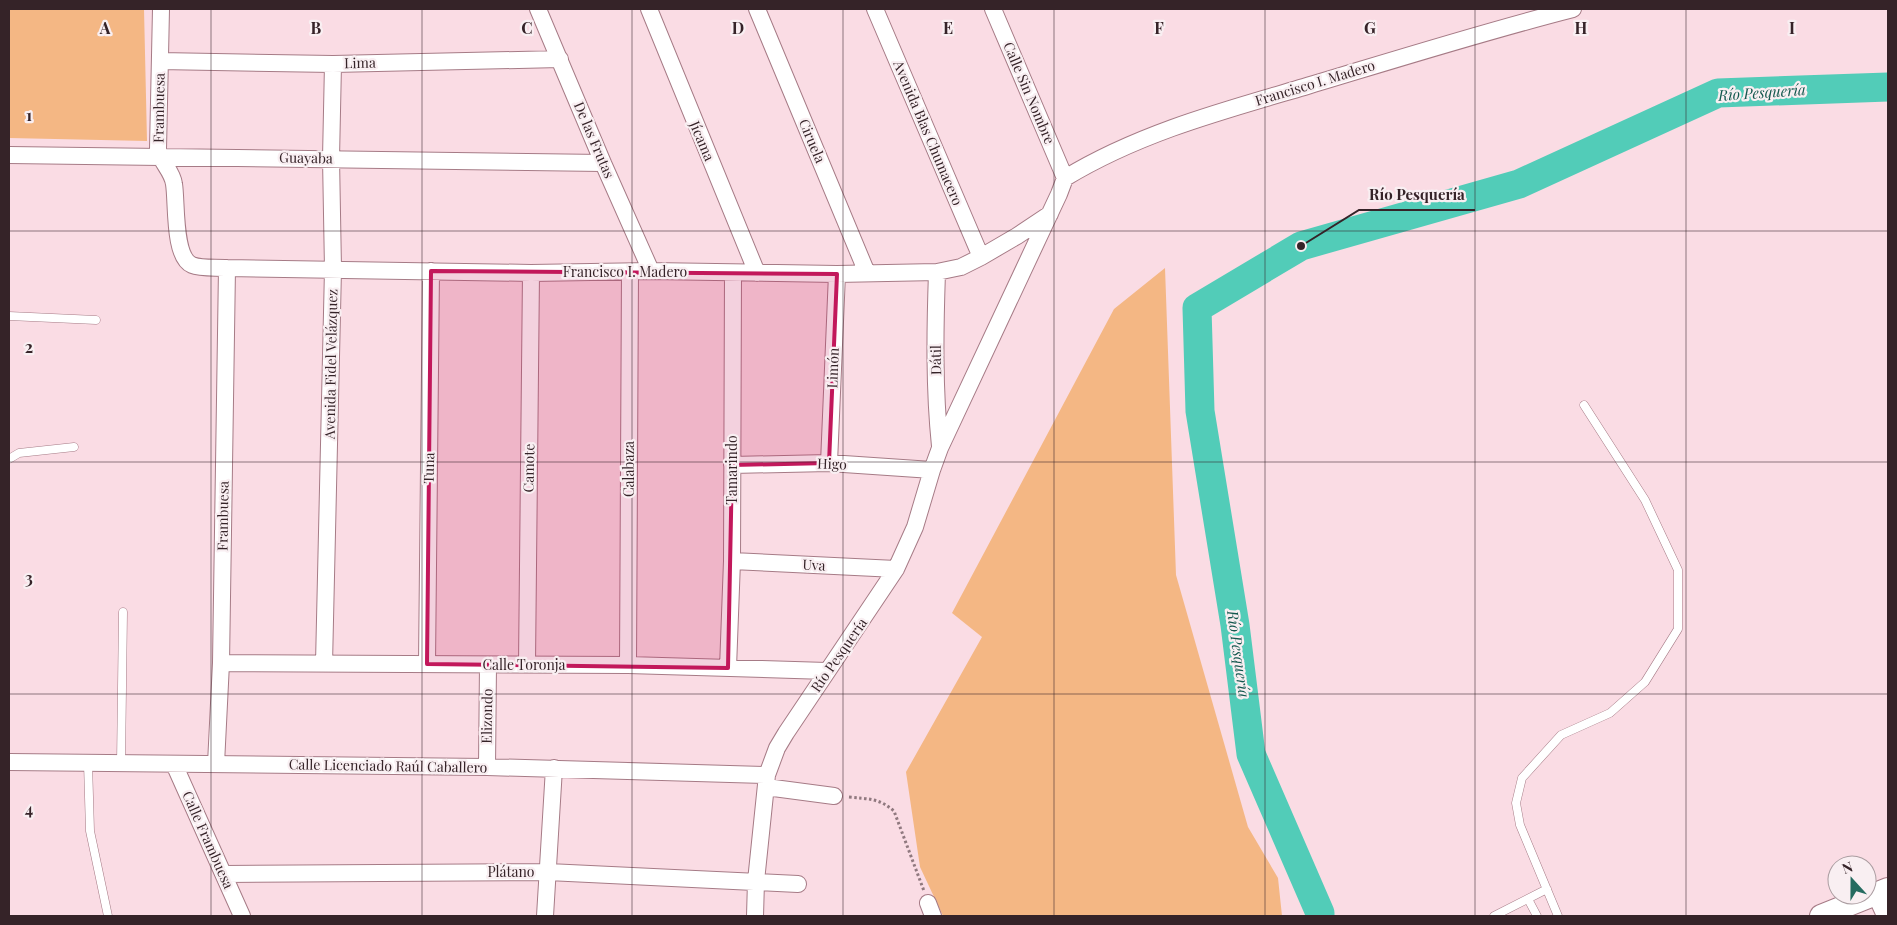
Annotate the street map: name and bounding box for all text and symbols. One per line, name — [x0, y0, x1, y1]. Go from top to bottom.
text: A — [99, 17, 111, 38]
text: B — [311, 17, 322, 38]
text: C — [521, 17, 533, 38]
text: D — [732, 17, 744, 38]
text: E — [943, 17, 953, 38]
text: F — [1154, 17, 1164, 38]
text: G — [1364, 17, 1376, 38]
text: H — [1575, 17, 1588, 38]
text: I — [1789, 17, 1795, 38]
street label: Calle Sin Nombre — [999, 39, 1060, 147]
street label: Lima — [344, 53, 376, 72]
street label: Francisco I. Madero — [1253, 55, 1377, 110]
street label: Avenida Blas Chumacero — [889, 56, 968, 208]
street label: Frambuesa — [148, 73, 169, 143]
water label: Río Pesquería — [1716, 79, 1807, 105]
street label: De las Frutas — [570, 99, 619, 181]
text: 1 — [26, 104, 32, 125]
street label: Ciruela — [795, 116, 830, 166]
street label: Jícama — [685, 117, 719, 164]
street label: Guayaba — [279, 148, 333, 167]
callout: Río Pesquería — [1359, 180, 1475, 210]
text: Río Pesquería — [1369, 184, 1465, 204]
street label: Francisco I. Madero — [563, 262, 687, 281]
street label: Avenida Fidel Velázquez — [320, 288, 341, 440]
text: 2 — [25, 336, 33, 357]
street label: Dátil — [926, 345, 945, 375]
street label: Limón — [822, 347, 843, 389]
street label: Tamarindo — [722, 435, 741, 505]
street label: Calabaza — [619, 441, 638, 497]
street label: Camote — [519, 443, 538, 493]
street label: Tuna — [419, 452, 438, 484]
street label: Higo — [817, 453, 847, 474]
street label: Frambuesa — [212, 481, 233, 551]
street label: Uva — [802, 554, 826, 575]
text: 3 — [25, 567, 33, 588]
water label: Río Pesquería — [1223, 608, 1255, 699]
street label: Río Pesquería — [806, 614, 871, 695]
street label: Calle Toronja — [482, 655, 566, 674]
street label: Elizondo — [477, 688, 496, 744]
street label: Calle Licenciado Raúl Caballero — [289, 754, 488, 777]
street label: Calle Frambuesa — [178, 788, 238, 892]
text: 4 — [25, 798, 33, 819]
north arrow — [1827, 855, 1877, 905]
text: N — [1839, 857, 1855, 878]
street label: Plátano — [488, 862, 535, 881]

